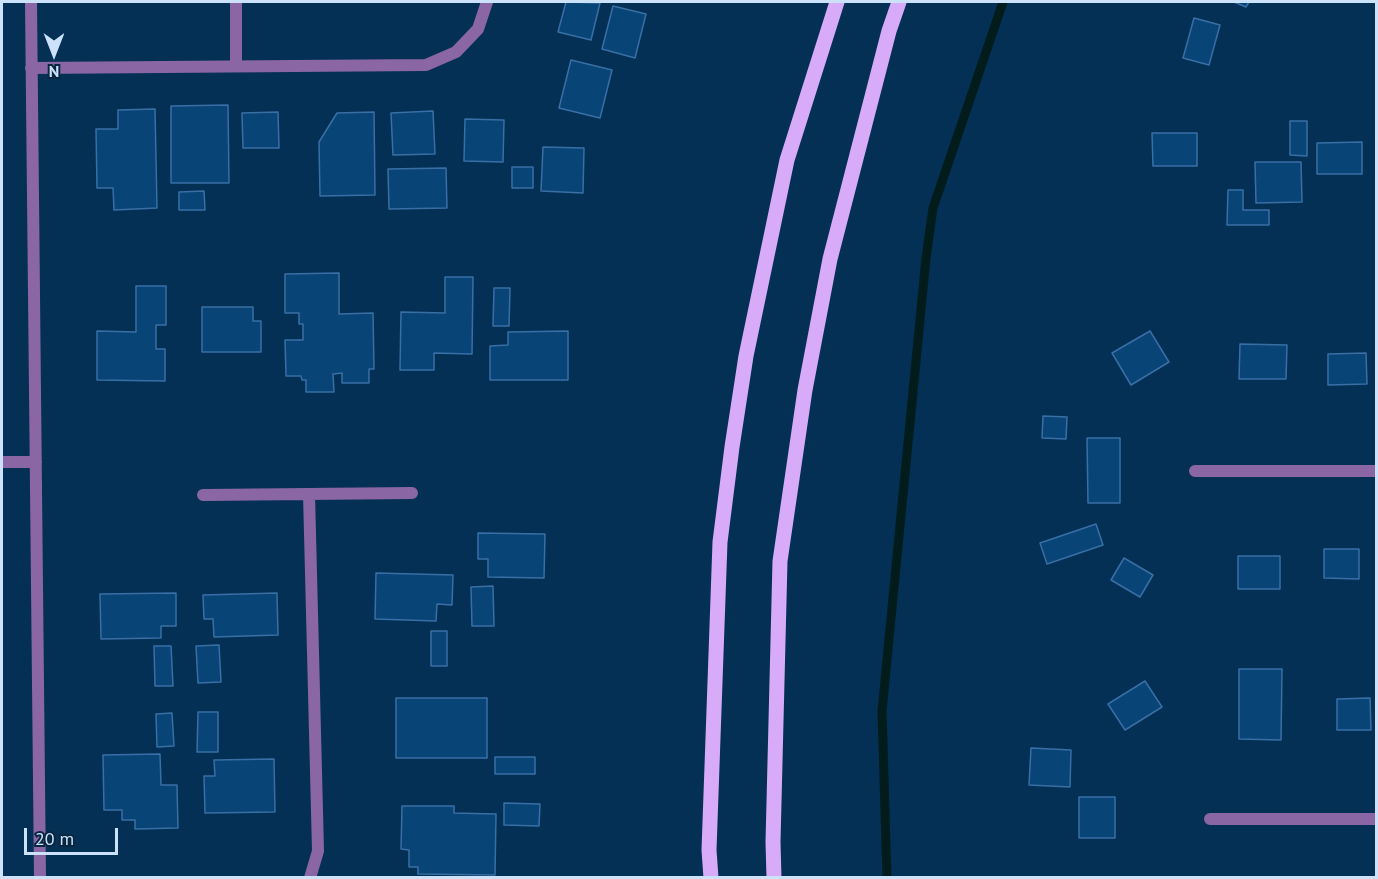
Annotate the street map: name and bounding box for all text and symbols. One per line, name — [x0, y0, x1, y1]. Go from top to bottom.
north arrow — [24, 24, 84, 84]
text: N — [49, 62, 59, 82]
scale bar — [27, 816, 122, 854]
text: 20 m — [35, 827, 74, 850]

